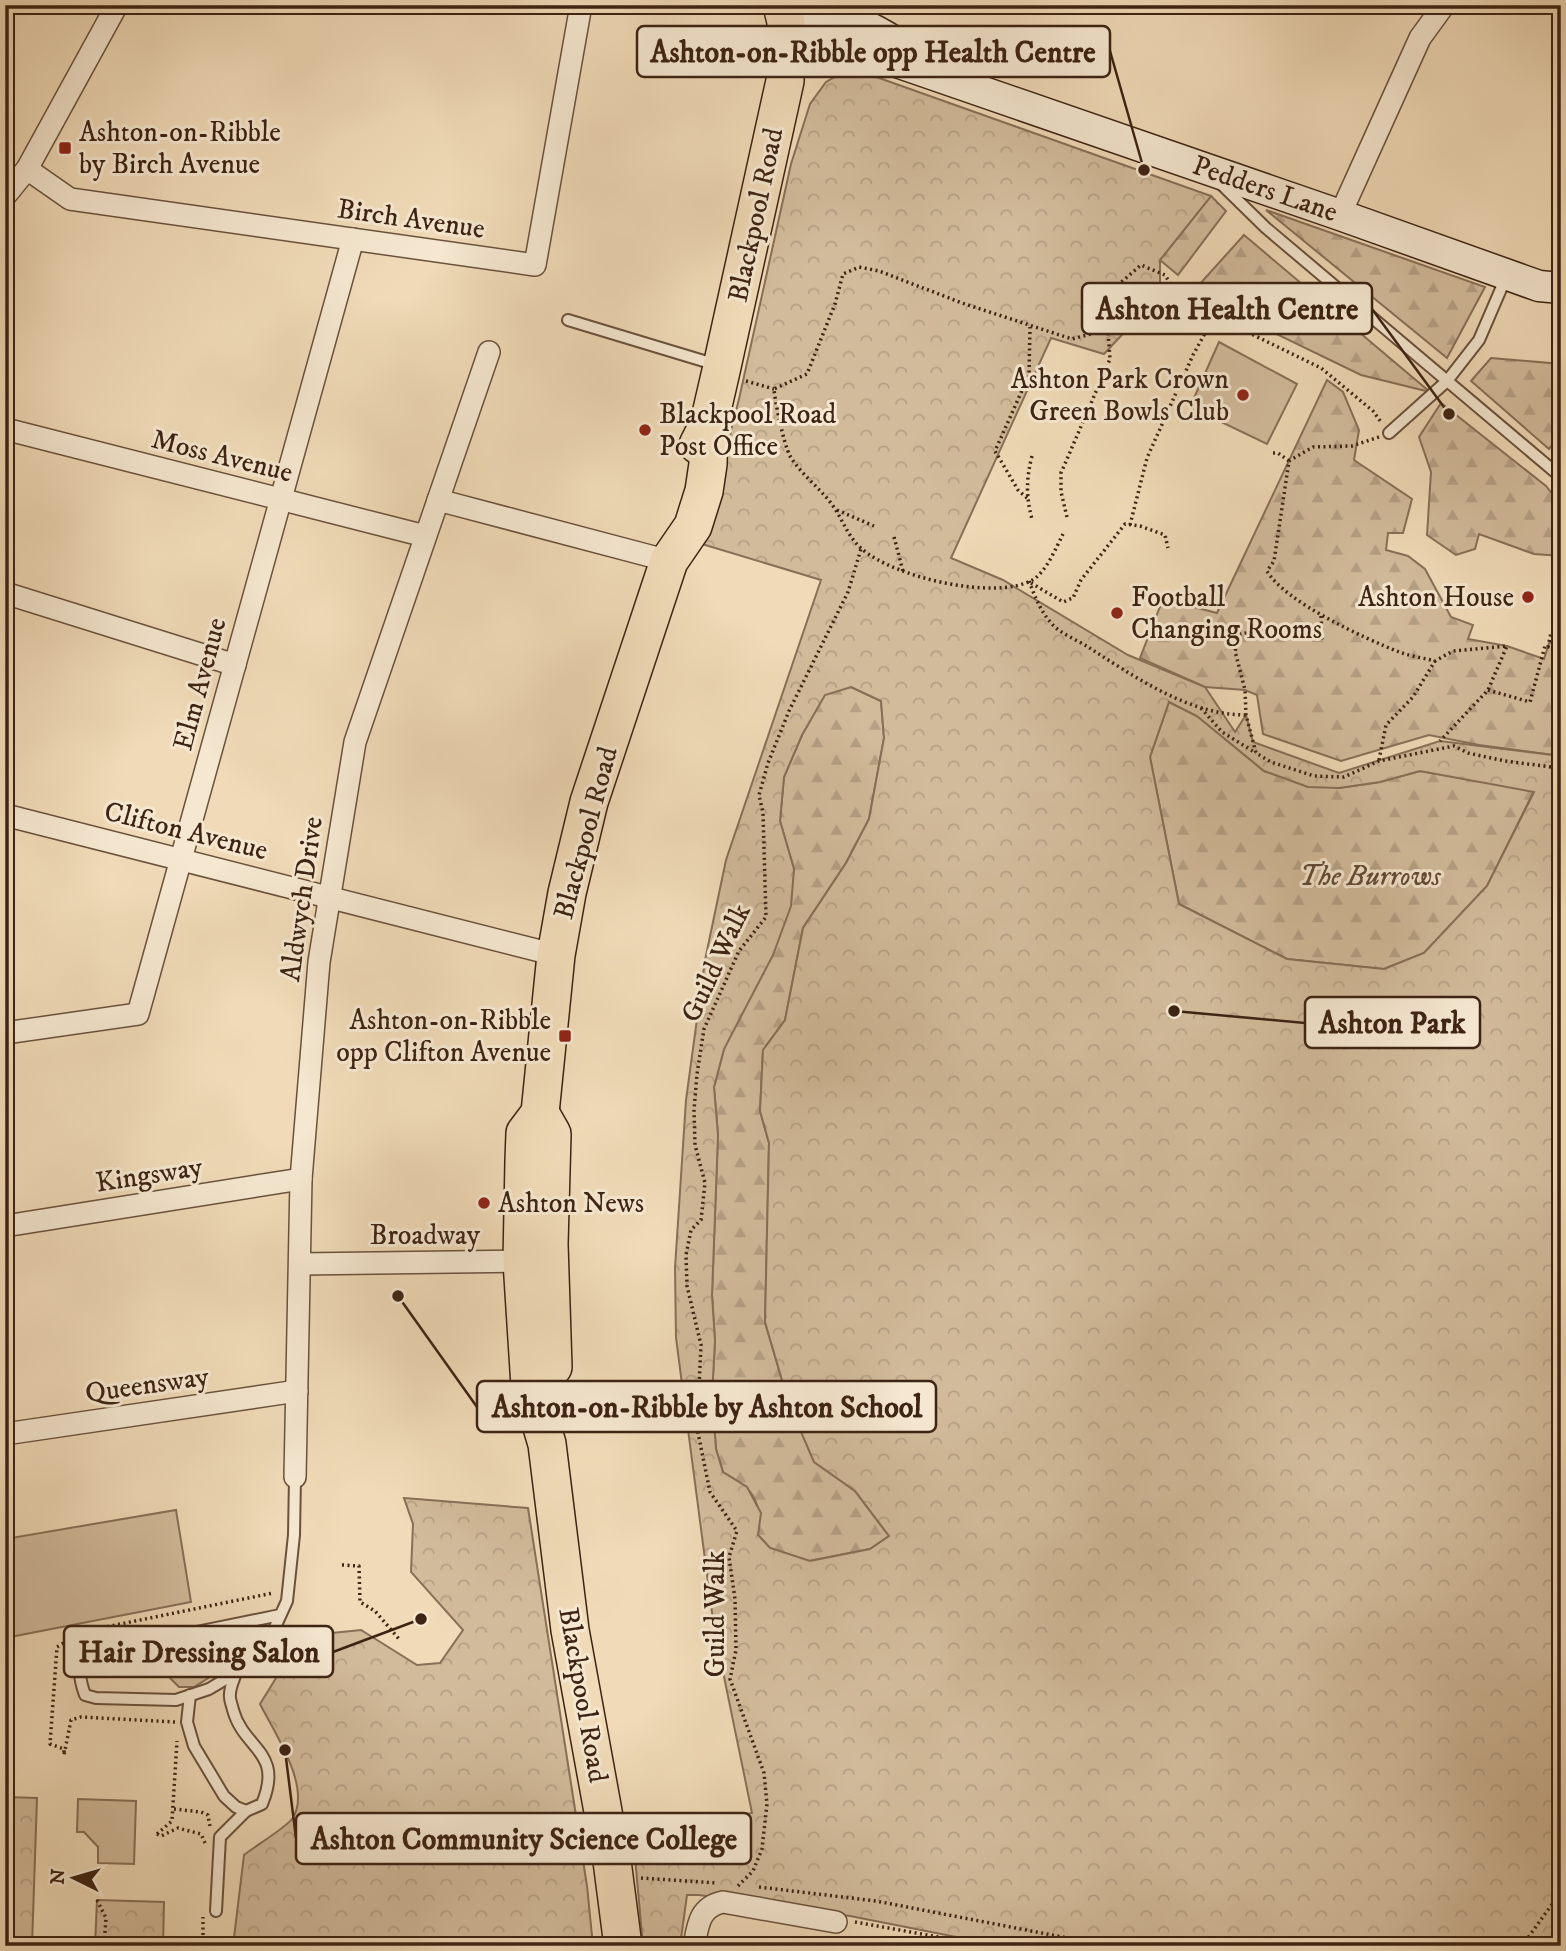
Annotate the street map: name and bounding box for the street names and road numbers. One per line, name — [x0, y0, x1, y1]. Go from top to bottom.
street label: Blackpool Road — [720, 125, 792, 305]
street label: Pedders Lane — [1188, 148, 1342, 230]
street label: Birch Avenue — [335, 191, 487, 247]
street label: Moss Avenue — [148, 422, 296, 490]
street label: Elm Avenue — [165, 614, 235, 754]
street label: Blackpool Road — [546, 743, 626, 923]
street label: Clifton Avenue — [101, 794, 271, 868]
street label: Aldwych Drive — [273, 814, 331, 984]
street label: Guild Walk — [673, 898, 759, 1028]
street label: Kingsway — [93, 1149, 205, 1201]
street label: Broadway — [370, 1218, 481, 1253]
street label: Queensway — [83, 1359, 212, 1411]
street label: Guild Walk — [698, 1550, 733, 1677]
street label: Blackpool Road — [550, 1605, 616, 1785]

